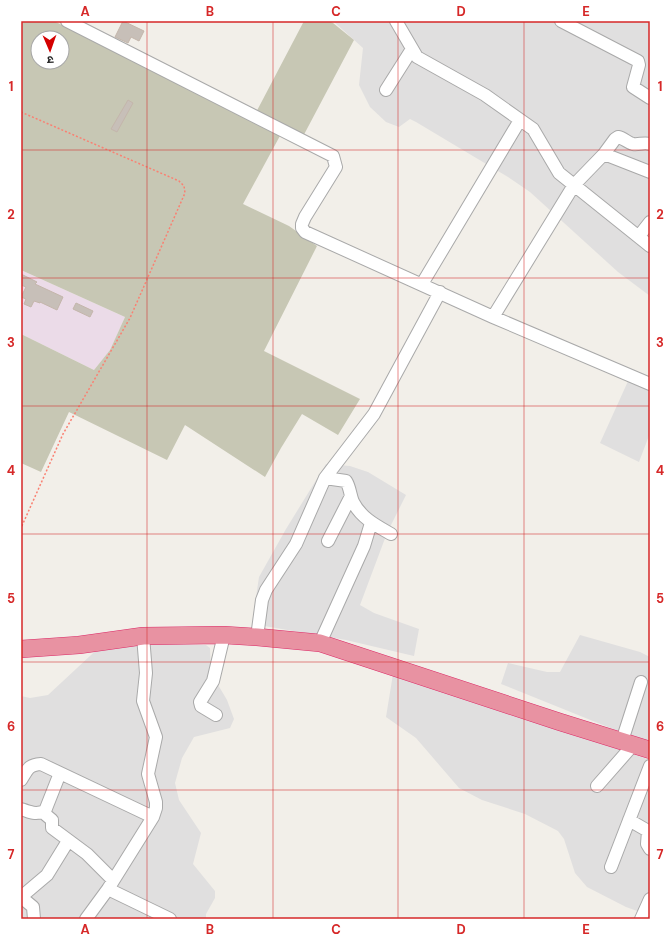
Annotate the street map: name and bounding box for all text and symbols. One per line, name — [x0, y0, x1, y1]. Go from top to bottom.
text: A — [80, 3, 90, 20]
text: B — [206, 3, 214, 20]
text: C — [331, 3, 341, 20]
text: D — [456, 3, 466, 20]
text: E — [582, 3, 590, 20]
north arrow — [30, 30, 70, 70]
text: उ — [46, 53, 54, 67]
text: 1 — [9, 78, 13, 95]
text: 1 — [658, 78, 662, 95]
text: 2 — [7, 206, 15, 223]
text: 2 — [656, 206, 664, 223]
text: 3 — [7, 334, 15, 351]
text: 3 — [656, 334, 664, 351]
text: 4 — [7, 462, 15, 479]
text: 4 — [656, 462, 664, 479]
text: 5 — [7, 590, 15, 607]
text: 5 — [656, 590, 664, 607]
text: 6 — [7, 718, 15, 735]
text: 6 — [656, 718, 664, 735]
text: 7 — [8, 846, 15, 863]
text: 7 — [657, 846, 664, 863]
text: A — [80, 921, 90, 938]
text: B — [206, 921, 214, 938]
text: C — [331, 921, 341, 938]
text: D — [456, 921, 466, 938]
text: E — [582, 921, 590, 938]

